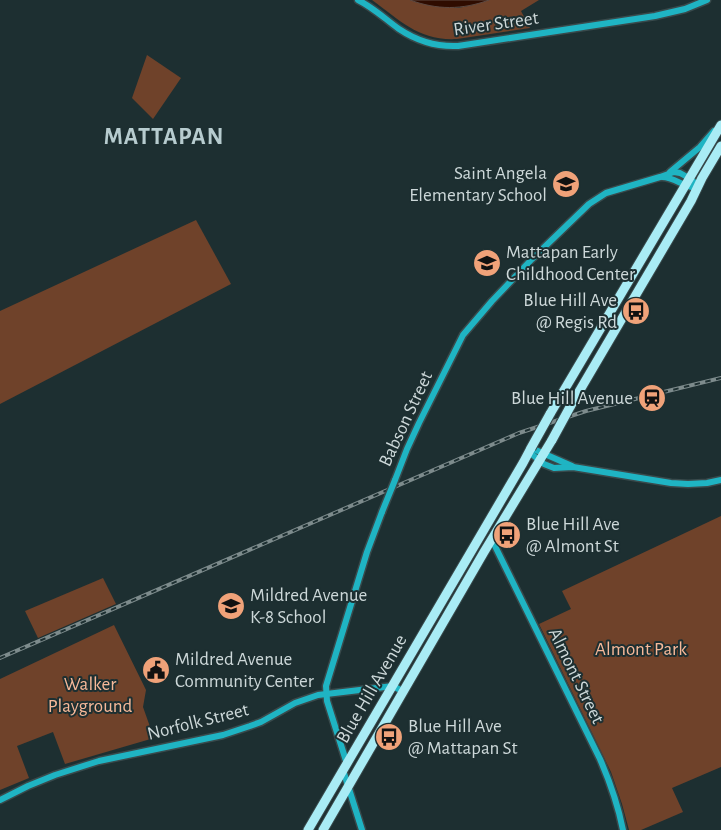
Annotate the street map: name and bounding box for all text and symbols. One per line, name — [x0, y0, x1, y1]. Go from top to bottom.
street label: River Street — [452, 9, 540, 39]
district label: MATTAPAN — [104, 125, 224, 149]
place label: Saint Angela Elementary School — [409, 164, 547, 205]
school or university icon: Saint Angela Elementary School — [551, 169, 581, 199]
place label: Mattapan Early Childhood Center — [506, 243, 635, 284]
school or university icon: Mattapan Early Childhood Center — [472, 248, 502, 278]
place label: Blue Hill Ave @ Regis Rd — [523, 291, 617, 332]
bus stop icon: Blue Hill Ave @ Regis Rd — [621, 296, 651, 326]
street label: Babson Street — [376, 368, 436, 470]
station icon: Blue Hill Avenue — [637, 383, 667, 413]
place label: Blue Hill Avenue — [511, 389, 633, 408]
place label: Blue Hill Ave @ Almont St — [526, 515, 620, 556]
bus stop icon: Blue Hill Ave @ Almont St — [492, 520, 522, 550]
place label: Mildred Avenue K-8 School — [250, 586, 367, 627]
school or university icon: Mildred Avenue K-8 School — [216, 591, 246, 621]
street label: Almont Street — [545, 625, 607, 727]
street label: Blue Hill Avenue — [333, 631, 411, 747]
park label: Almont Park — [595, 640, 687, 659]
place label: Mildred Avenue Community Center — [175, 650, 314, 691]
public building icon: Mildred Avenue Community Center — [141, 655, 171, 685]
park label: Walker Playground — [48, 675, 132, 716]
street label: Norfolk Street — [145, 700, 251, 744]
place label: Blue Hill Ave @ Mattapan St — [408, 717, 518, 758]
bus stop icon: Blue Hill Ave @ Mattapan St — [374, 722, 404, 752]

